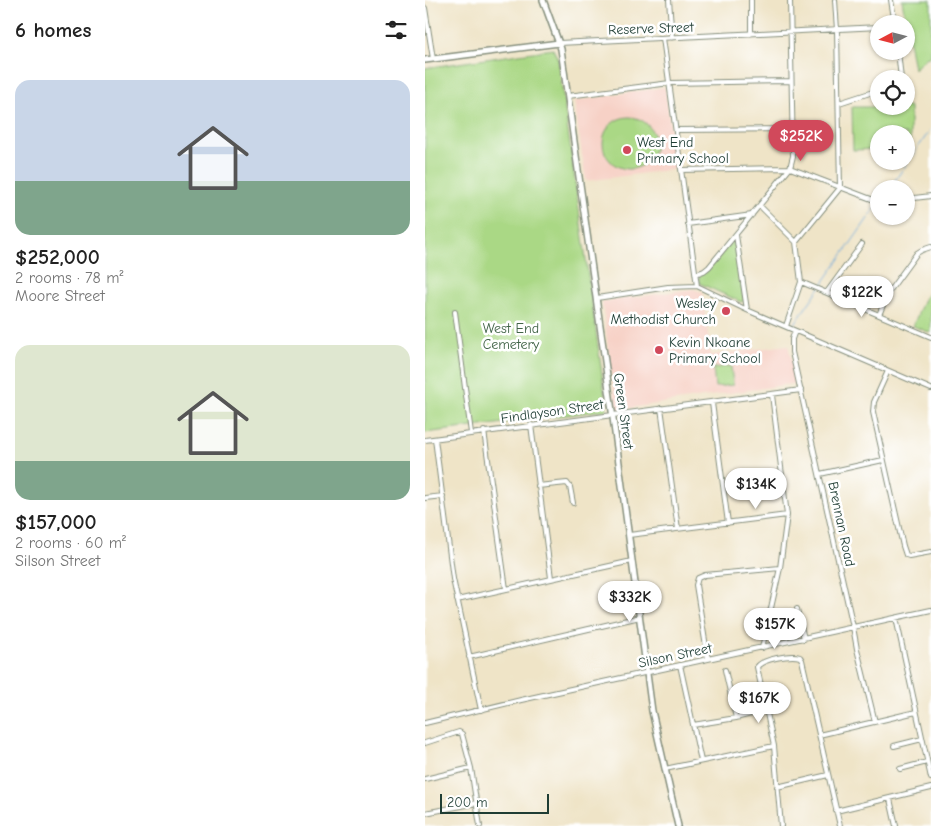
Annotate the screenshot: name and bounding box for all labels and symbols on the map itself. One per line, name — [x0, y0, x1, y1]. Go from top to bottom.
north arrow — [870, 15, 915, 60]
street label: Reserve Street — [608, 18, 695, 38]
pin: $252K — [766, 120, 836, 162]
place label: West End Primary School — [637, 134, 729, 167]
marker: West End Primary School — [621, 144, 633, 156]
pin: $122K — [827, 276, 897, 318]
place label: Wesley Methodist Church — [611, 295, 717, 328]
marker: Wesley Methodist Church — [720, 305, 732, 317]
park label: West End Cemetery — [483, 320, 540, 353]
place label: Kevin Nkoane Primary School — [669, 334, 761, 367]
marker: Kevin Nkoane Primary School — [653, 344, 665, 356]
street label: Green Street — [610, 372, 637, 451]
street label: Findlayson Street — [500, 396, 606, 427]
pin: $134K — [721, 468, 791, 510]
street label: Brennan Road — [824, 480, 859, 568]
pin: $332K — [595, 580, 665, 623]
pin: $157K — [740, 608, 810, 650]
street label: Silson Street — [637, 639, 714, 672]
pin: $167K — [724, 682, 794, 724]
scale bar — [440, 791, 549, 814]

